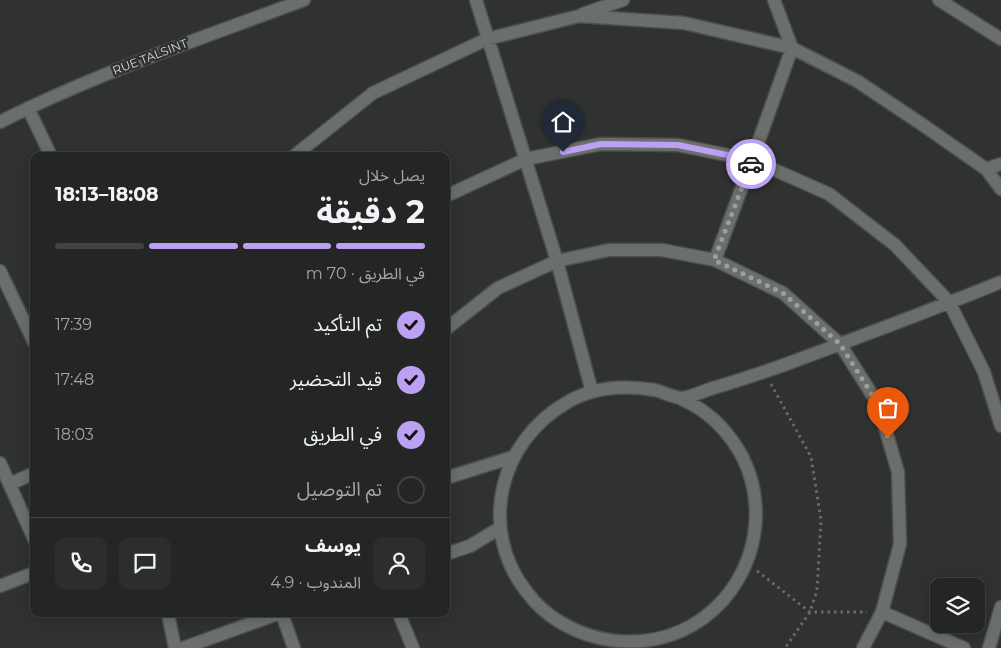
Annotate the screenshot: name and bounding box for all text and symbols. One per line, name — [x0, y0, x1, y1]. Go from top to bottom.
street label: RUE TALSINT — [110, 35, 190, 78]
pin — [542, 101, 584, 152]
icon: home — [549, 108, 577, 136]
courier — [726, 139, 776, 189]
icon: car — [737, 150, 765, 178]
text: يصل خلال — [359, 166, 425, 185]
text: 18:08–18:13 — [55, 183, 159, 206]
text: 2 دقيقة — [317, 192, 425, 231]
text: في الطريق · 70 m — [306, 264, 425, 283]
icon: check — [397, 311, 425, 339]
text: تم التأكيد — [314, 313, 382, 336]
text: 17:39 — [55, 315, 92, 334]
icon: check — [397, 366, 425, 394]
text: قيد التحضير — [290, 368, 382, 391]
text: 17:48 — [55, 370, 94, 389]
pin — [867, 387, 909, 438]
icon: bag — [874, 394, 902, 422]
icon: check — [397, 421, 425, 449]
text: في الطريق — [304, 423, 382, 446]
text: 18:03 — [55, 425, 94, 444]
text: تم التوصيل — [297, 478, 382, 501]
text: يوسف — [305, 534, 361, 557]
button: phone — [55, 537, 107, 589]
button: chat — [119, 537, 171, 589]
button: person — [373, 537, 425, 589]
text: المندوب · 4.9 — [270, 573, 361, 592]
map controls — [930, 578, 985, 633]
button: layers — [930, 578, 985, 633]

